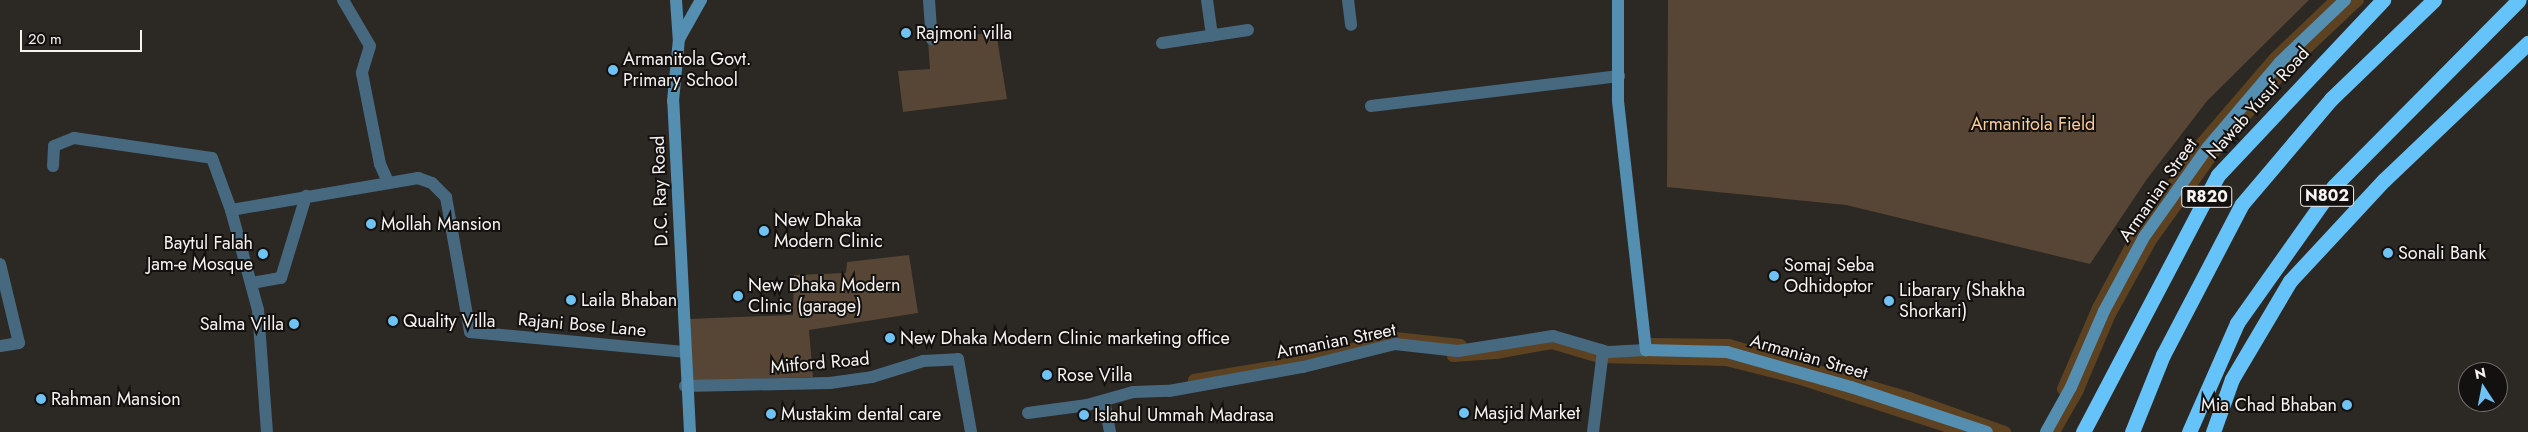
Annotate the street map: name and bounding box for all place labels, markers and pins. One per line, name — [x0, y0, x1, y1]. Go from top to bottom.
place label: Rajmoni villa — [916, 22, 1012, 44]
marker: Rajmoni villa — [900, 27, 912, 39]
place label: Armanitola Govt. Primary School — [623, 49, 751, 92]
marker: Armanitola Govt. Primary School — [607, 64, 619, 76]
place label: New Dhaka Modern Clinic — [774, 210, 883, 252]
place label: Mollah Mansion — [381, 213, 501, 235]
marker: Mollah Mansion — [365, 218, 377, 230]
marker: New Dhaka Modern Clinic — [758, 225, 770, 237]
place label: Baytul Falah Jam-e Mosque — [147, 233, 253, 276]
place label: Sonali Bank — [2398, 242, 2486, 264]
marker: Sonali Bank — [2382, 247, 2394, 259]
marker: Baytul Falah Jam-e Mosque — [257, 248, 269, 260]
place label: Somaj Seba Odhidoptor — [1784, 255, 1874, 298]
marker: Somaj Seba Odhidoptor — [1768, 270, 1780, 282]
place label: New Dhaka Modern Clinic (garage) — [748, 275, 900, 318]
place label: Libarary (Shakha Shorkari) — [1899, 280, 2025, 322]
place label: Laila Bhaban — [581, 289, 677, 311]
marker: New Dhaka Modern Clinic (garage) — [732, 290, 744, 302]
marker: Laila Bhaban — [565, 294, 577, 306]
marker: Libarary (Shakha Shorkari) — [1883, 295, 1895, 307]
place label: Quality Villa — [403, 310, 495, 332]
place label: Salma Villa — [200, 313, 284, 335]
marker: Quality Villa — [387, 315, 399, 327]
marker: Salma Villa — [288, 318, 300, 330]
place label: New Dhaka Modern Clinic marketing office — [900, 327, 1230, 349]
marker: New Dhaka Modern Clinic marketing office — [884, 332, 896, 344]
place label: Rose Villa — [1057, 364, 1132, 386]
marker: Rose Villa — [1041, 369, 1053, 381]
place label: Rahman Mansion — [51, 388, 181, 410]
marker: Rahman Mansion — [35, 393, 47, 405]
place label: Mia Chad Bhaban — [2201, 394, 2337, 416]
marker: Mia Chad Bhaban — [2341, 399, 2353, 411]
place label: Masjid Market — [1474, 402, 1580, 424]
place label: Mustakim dental care — [781, 403, 941, 425]
place label: Islahul Ummah Madrasa — [1094, 404, 1274, 426]
marker: Masjid Market — [1458, 407, 1470, 419]
marker: Mustakim dental care — [765, 408, 777, 420]
marker: Islahul Ummah Madrasa — [1078, 409, 1090, 421]

